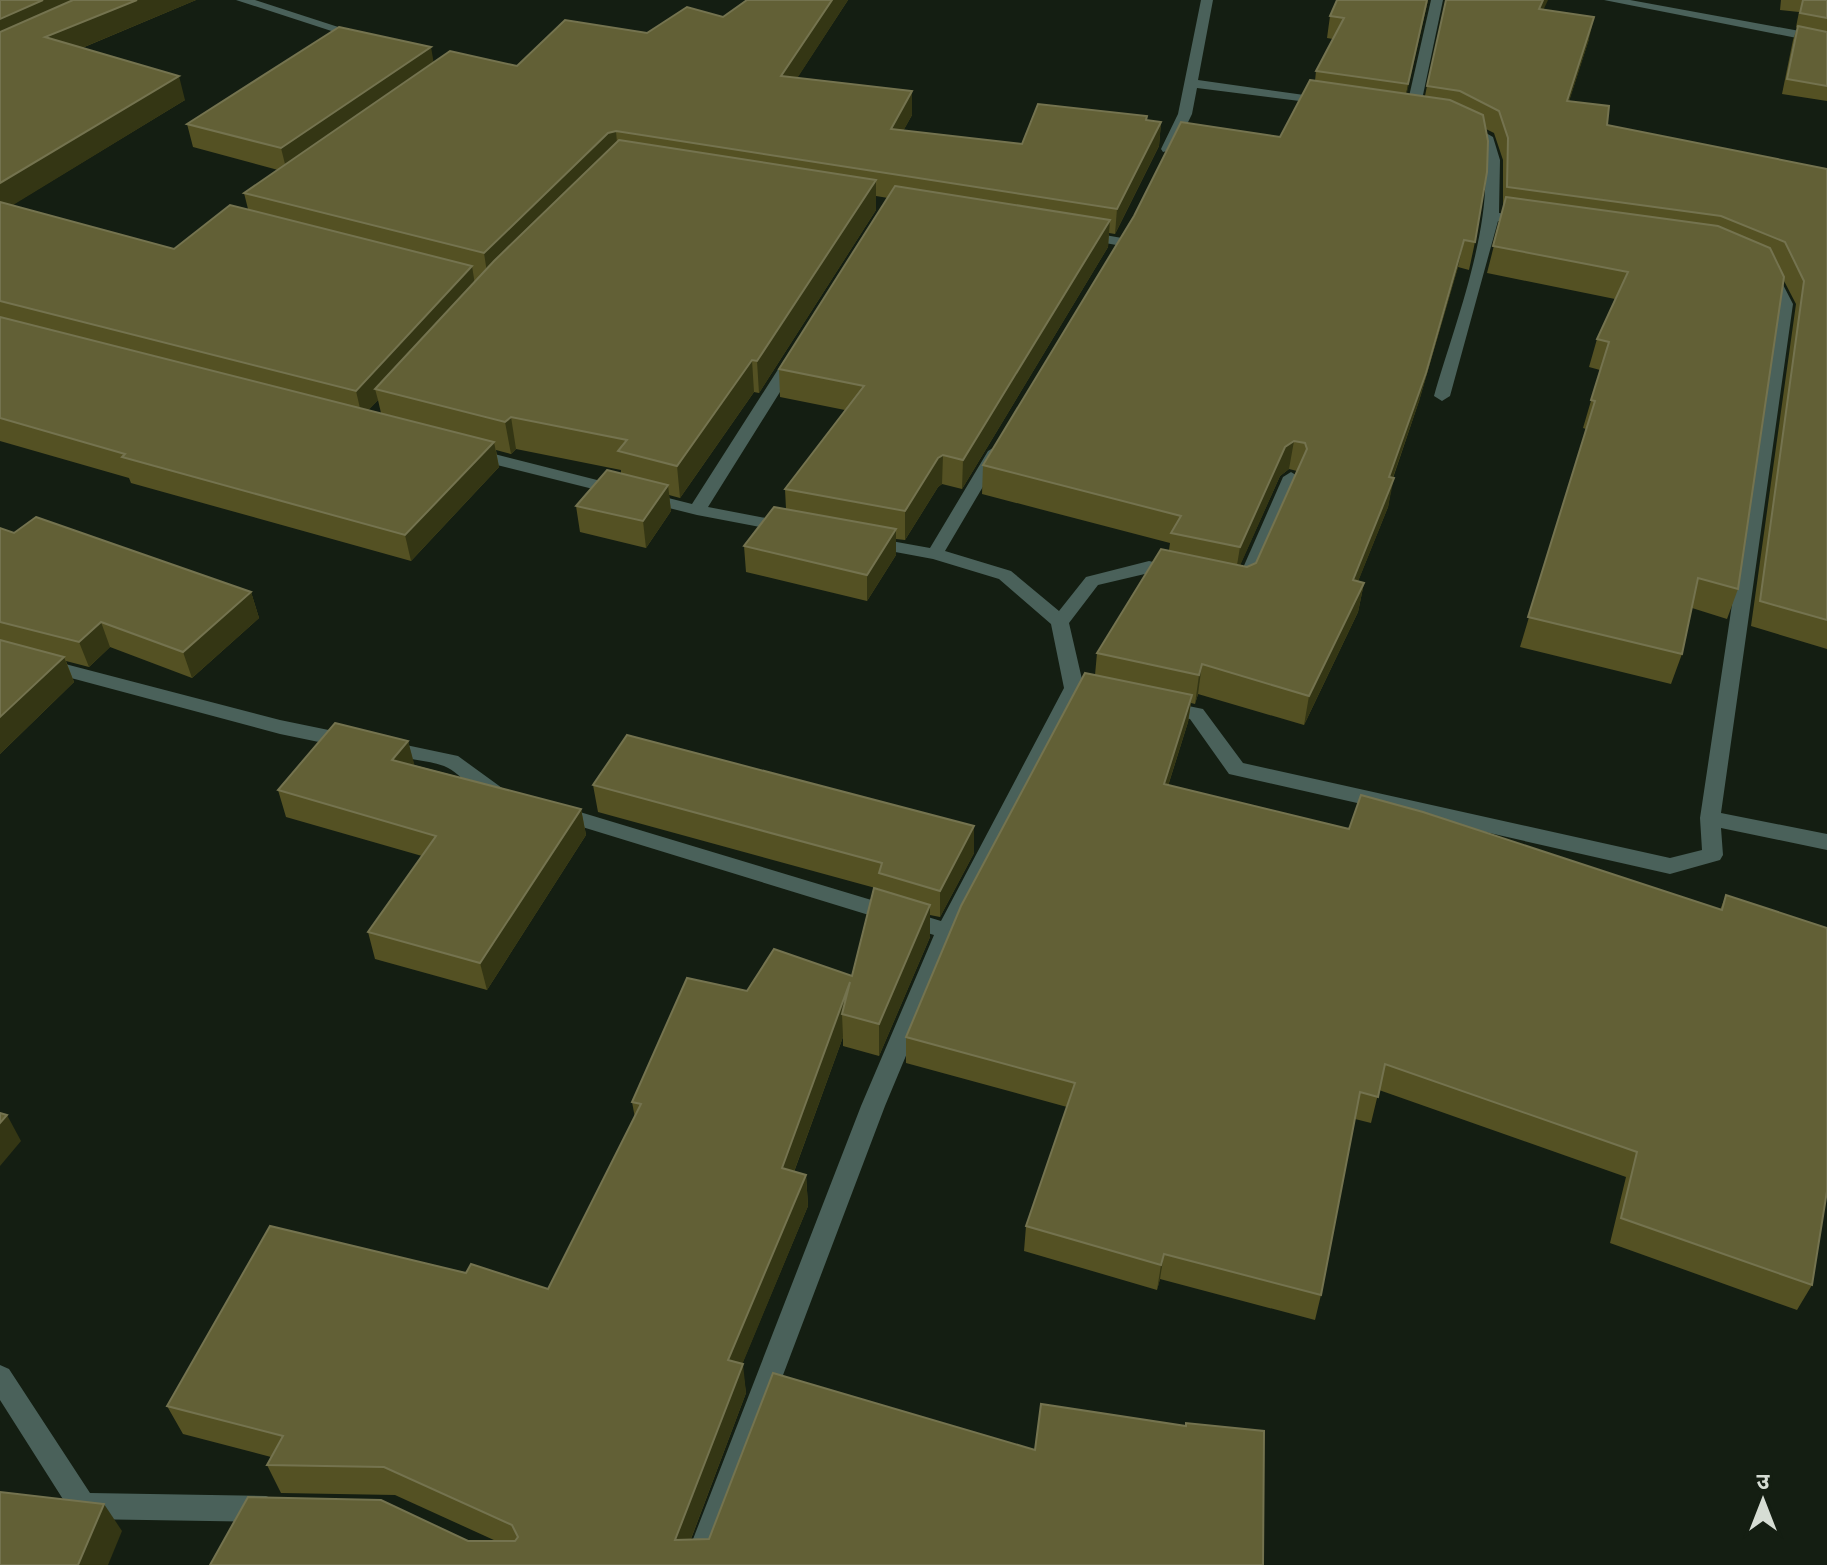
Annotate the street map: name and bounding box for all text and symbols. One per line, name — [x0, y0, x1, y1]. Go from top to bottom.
north arrow — [1723, 1461, 1803, 1541]
text: उ — [1757, 1469, 1771, 1494]

